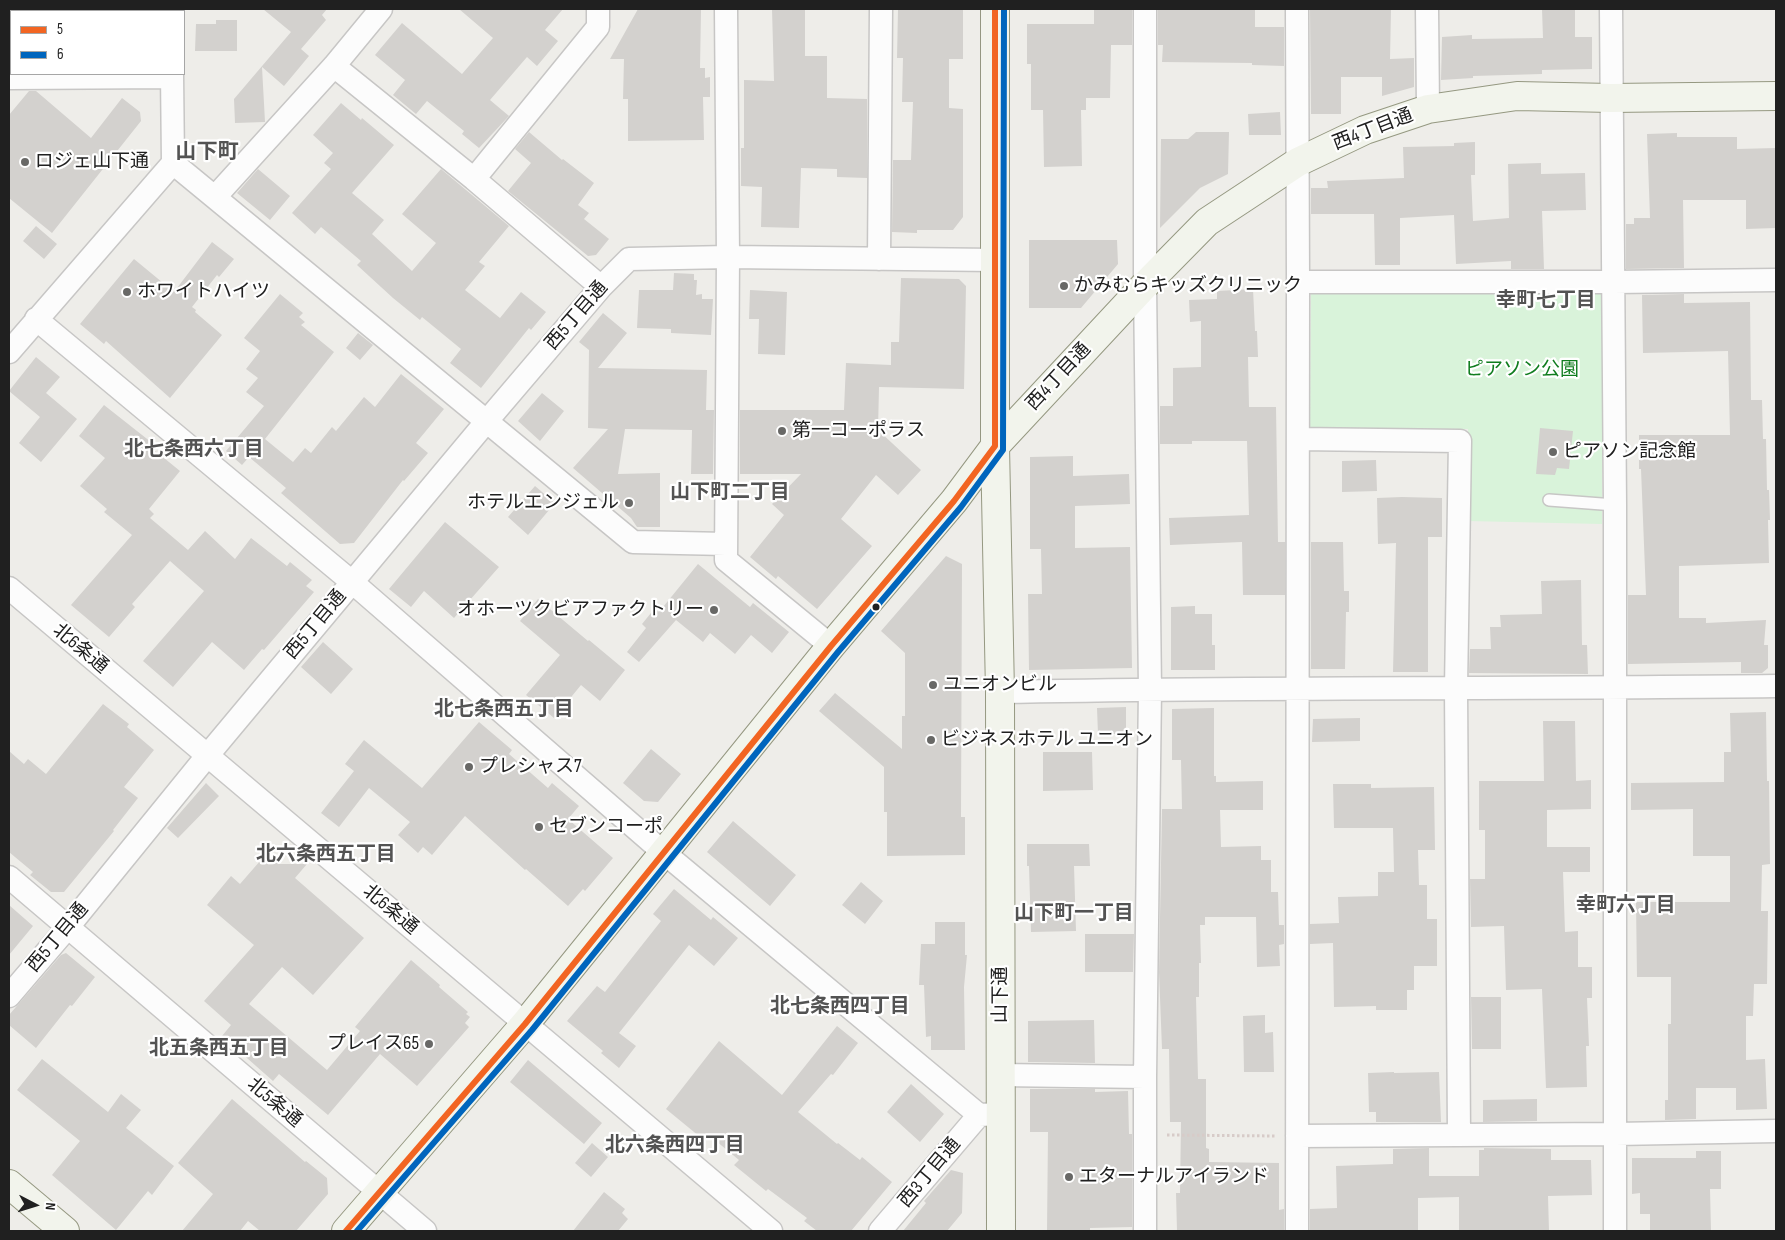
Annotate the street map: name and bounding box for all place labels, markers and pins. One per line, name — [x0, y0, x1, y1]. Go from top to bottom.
place label: ロジェ山下通 — [35, 151, 149, 173]
marker: ロジェ山下通 — [19, 156, 31, 168]
place label: かみむらキッズクリニック — [1074, 275, 1302, 297]
marker: かみむらキッズクリニック — [1058, 280, 1070, 292]
place label: ホワイトハイツ — [137, 281, 270, 303]
marker: ホワイトハイツ — [121, 286, 133, 298]
place label: 第一コーポラス — [792, 420, 925, 442]
marker: 第一コーポラス — [776, 425, 788, 437]
place label: ピアソン記念館 — [1563, 441, 1696, 463]
marker: ピアソン記念館 — [1547, 446, 1559, 458]
place label: ホテルエンジェル — [467, 492, 619, 514]
marker: ホテルエンジェル — [623, 497, 635, 509]
place label: オホーツクビアファクトリー — [457, 599, 704, 621]
unlabelled marker — [871, 602, 881, 612]
marker: オホーツクビアファクトリー — [708, 604, 720, 616]
place label: ユニオンビル — [943, 674, 1057, 696]
marker: ユニオンビル — [927, 679, 939, 691]
place label: ビジネスホテル ユニオン — [941, 729, 1153, 751]
marker: ビジネスホテル ユニオン — [925, 734, 937, 746]
place label: プレシャス7 — [479, 756, 582, 778]
marker: プレシャス7 — [463, 761, 475, 773]
place label: セブンコーポ — [549, 816, 663, 838]
marker: セブンコーポ — [533, 821, 545, 833]
place label: プレイス65 — [327, 1033, 419, 1055]
marker: プレイス65 — [423, 1038, 435, 1050]
place label: エターナルアイランド — [1079, 1166, 1269, 1188]
marker: エターナルアイランド — [1063, 1171, 1075, 1183]

